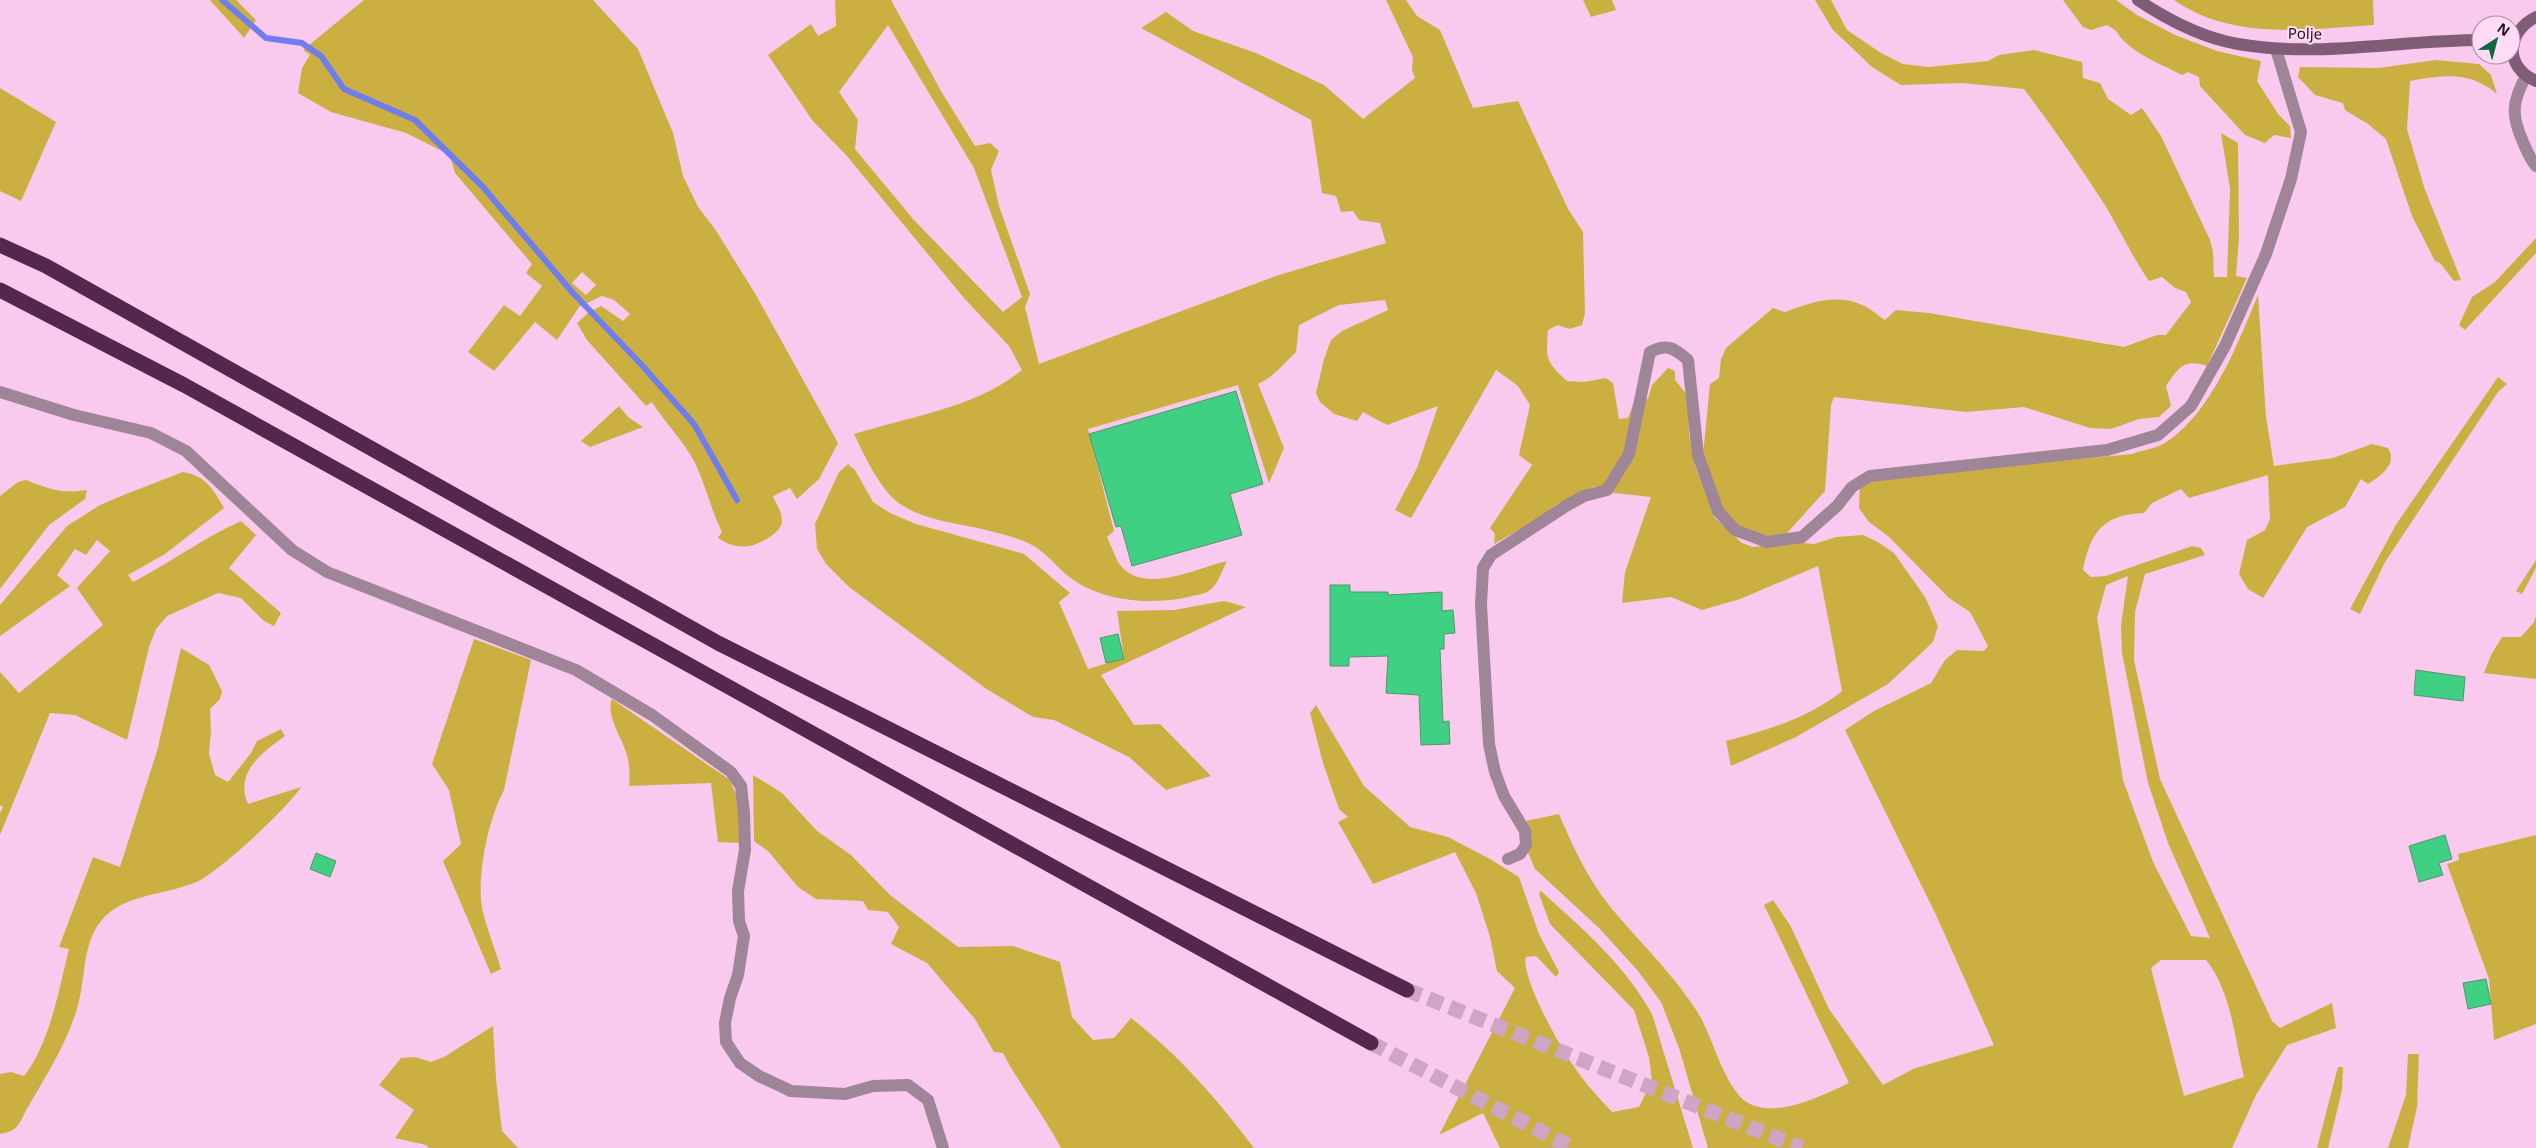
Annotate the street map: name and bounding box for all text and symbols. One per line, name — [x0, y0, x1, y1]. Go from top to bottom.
north arrow — [2471, 15, 2521, 65]
text: N — [2494, 18, 2514, 40]
street label: Polje — [2288, 23, 2322, 43]

